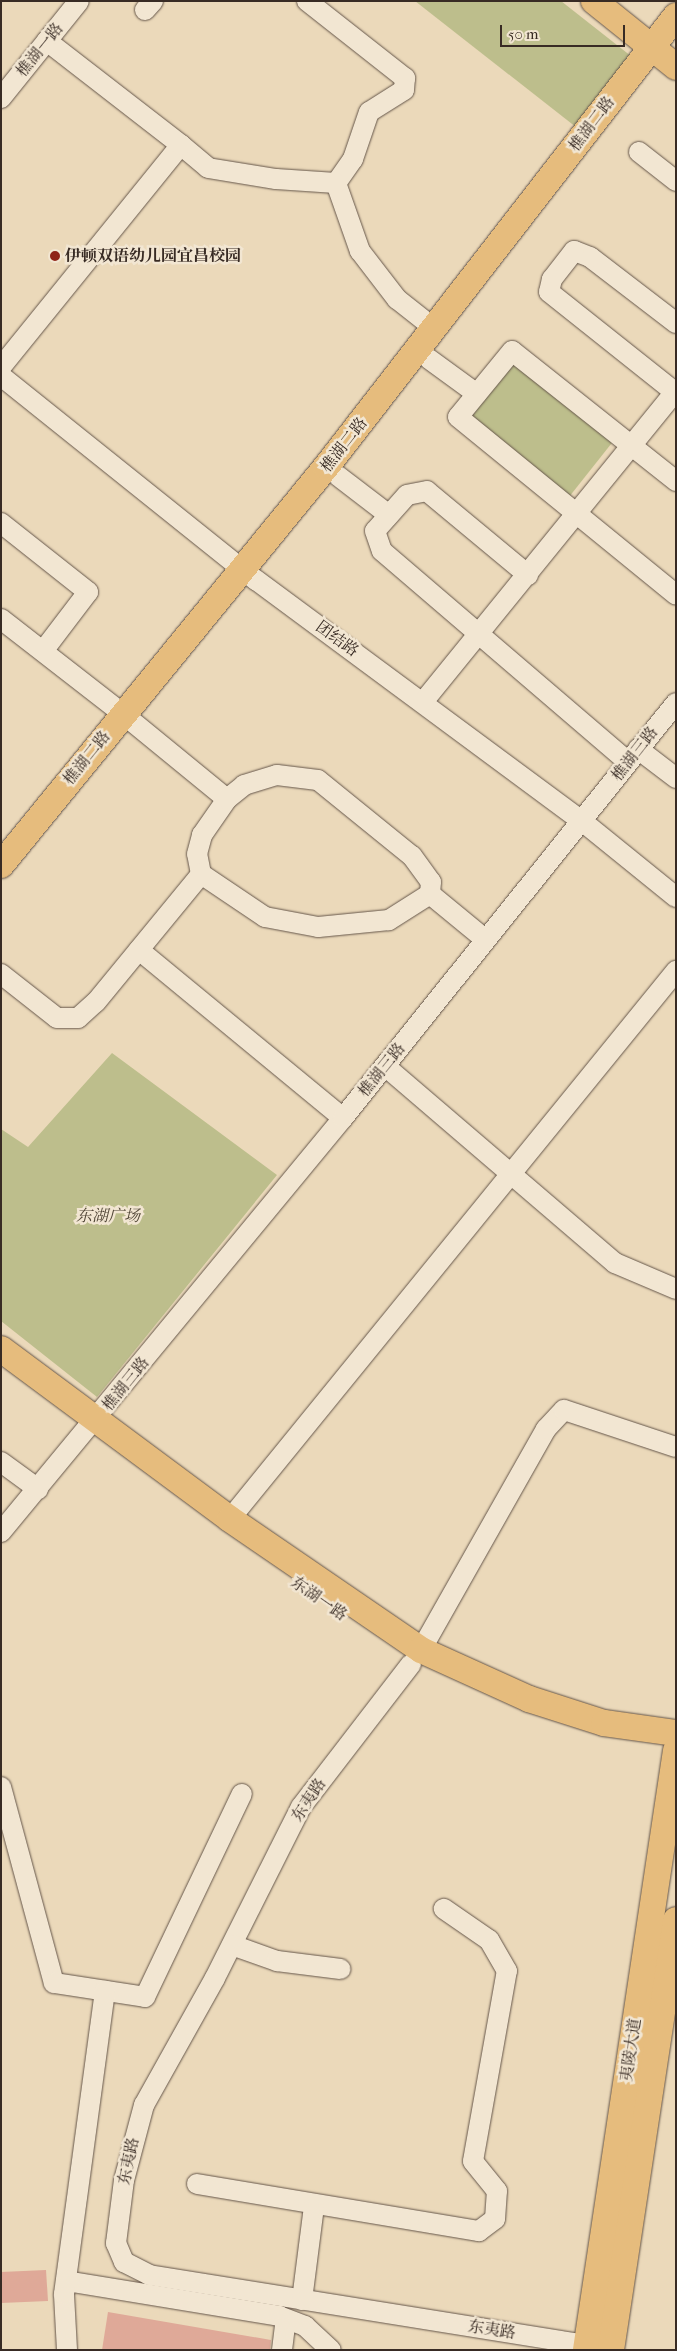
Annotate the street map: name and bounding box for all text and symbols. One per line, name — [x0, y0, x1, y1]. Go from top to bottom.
scale bar — [502, 15, 627, 47]
street label: 樵湖一路 — [12, 19, 68, 81]
text: 50 m — [508, 25, 538, 43]
street label: 樵湖二路 — [565, 93, 619, 155]
place label: 伊顿双语幼儿园宜昌校园 — [65, 246, 241, 266]
marker: 伊顿双语幼儿园宜昌校园 — [49, 250, 61, 262]
street label: 樵湖二路 — [317, 414, 371, 476]
street label: 团结路 — [312, 617, 362, 661]
street label: 樵湖三路 — [608, 723, 662, 785]
street label: 樵湖二路 — [59, 727, 115, 789]
street label: 樵湖三路 — [354, 1039, 410, 1101]
park label: 东湖广场 — [76, 1206, 140, 1226]
street label: 樵湖三路 — [98, 1353, 154, 1415]
street label: 东湖一路 — [287, 1573, 351, 1625]
street label: 东夷路 — [288, 1775, 330, 1825]
street label: 夷陵大道 — [617, 2017, 645, 2083]
street label: 东夷路 — [115, 2136, 143, 2186]
street label: 东夷路 — [467, 2317, 517, 2343]

